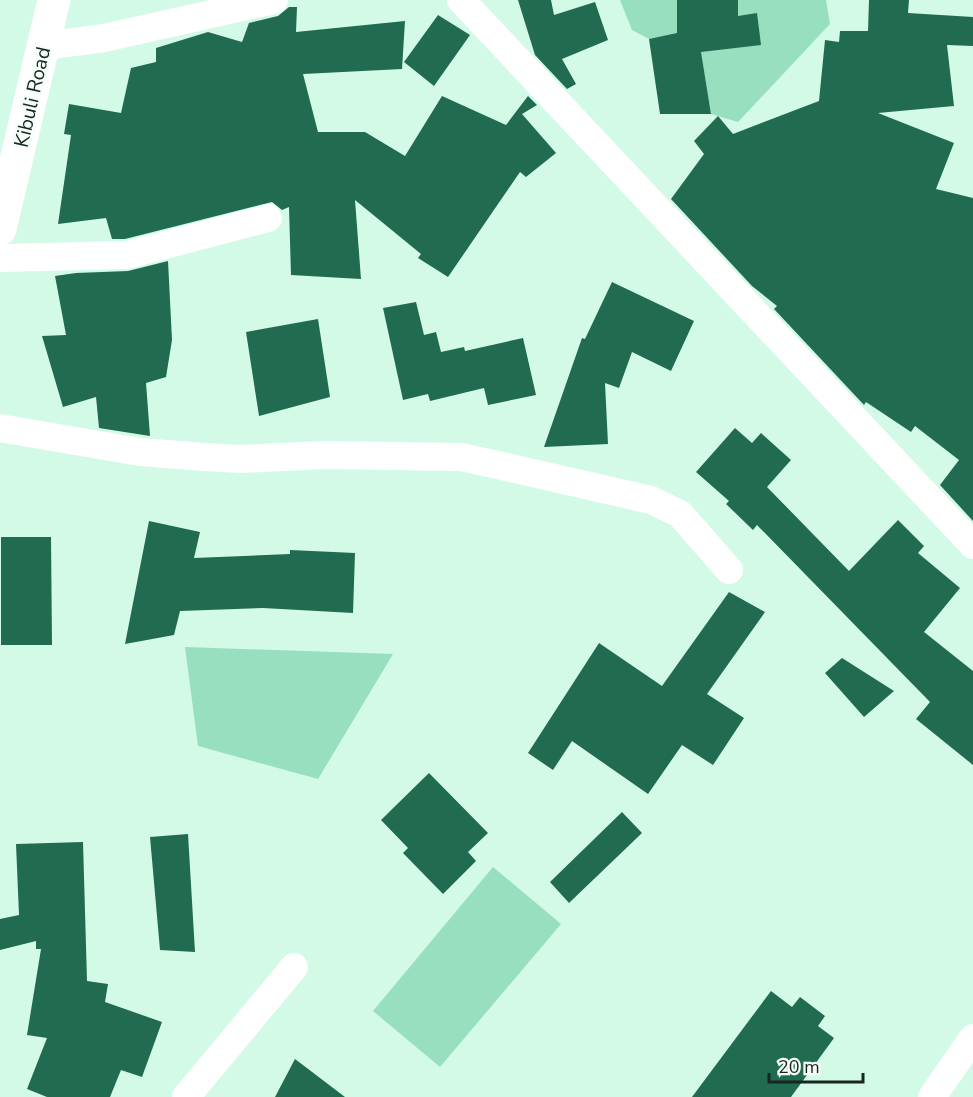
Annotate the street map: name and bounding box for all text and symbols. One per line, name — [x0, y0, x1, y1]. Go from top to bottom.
street label: Kibuli Road — [8, 44, 57, 150]
scale bar — [769, 1046, 864, 1084]
text: 20 m — [778, 1055, 820, 1079]

